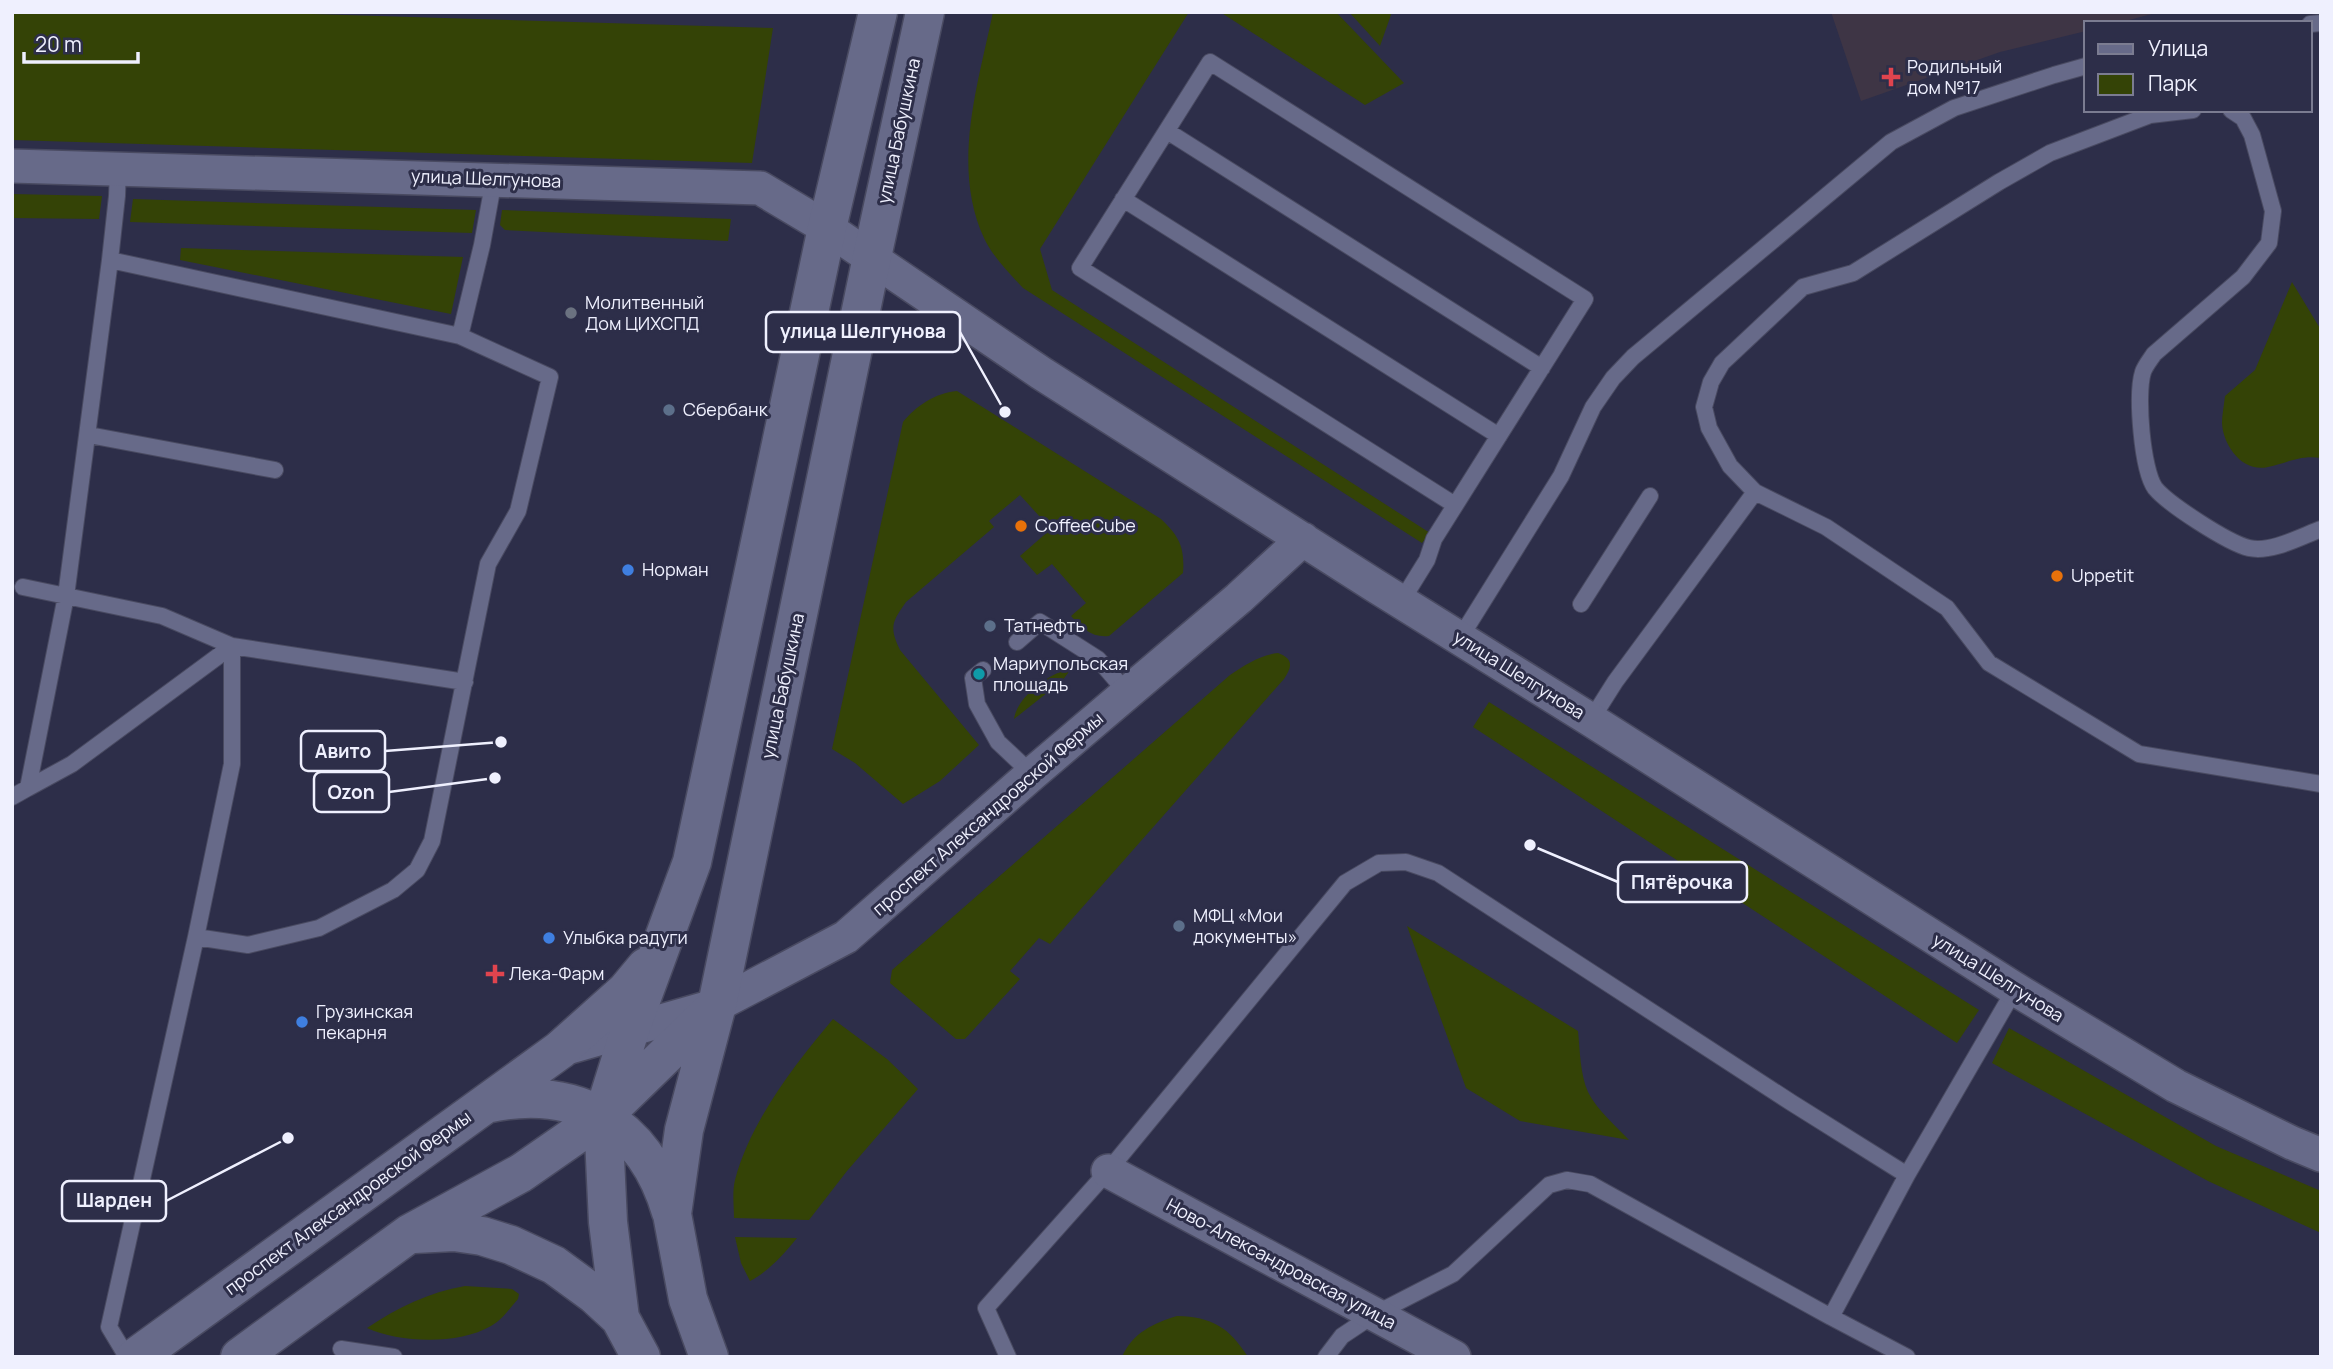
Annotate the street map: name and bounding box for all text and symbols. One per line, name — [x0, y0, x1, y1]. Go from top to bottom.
scale bar — [24, 21, 138, 65]
legend — [2084, 21, 2312, 112]
text: 20 m — [35, 30, 82, 58]
text: Улица — [2148, 34, 2208, 62]
place label: Родильный дом №17 — [1907, 54, 2002, 99]
street label: улица Бабушкина — [871, 56, 925, 206]
marker: Родильный дом №17 — [1881, 67, 1901, 87]
text: Парк — [2148, 69, 2198, 97]
street label: улица Шелгунова — [410, 163, 562, 193]
place label: Молитвенный Дом ЦИХСПД — [585, 290, 704, 335]
marker: Молитвенный Дом ЦИХСПД — [563, 305, 579, 321]
callout: улица Шелгунова — [766, 312, 960, 352]
text: улица Шелгунова — [780, 318, 946, 344]
place label: Сбербанк — [683, 397, 769, 421]
marker: Сбербанк — [661, 402, 677, 418]
place label: CoffeeCube — [1035, 513, 1136, 537]
marker: CoffeeCube — [1013, 518, 1029, 534]
place label: Норман — [642, 557, 709, 581]
marker: Норман — [620, 562, 636, 578]
place label: Uppetit — [2071, 563, 2134, 587]
marker: Uppetit — [2049, 568, 2065, 584]
street label: улица Бабушкина — [755, 611, 809, 761]
place label: Татнефть — [1004, 613, 1085, 637]
marker: Татнефть — [982, 618, 998, 634]
street label: улица Шелгунова — [1449, 624, 1590, 724]
place label: Мариупольская площадь — [993, 651, 1128, 696]
marker: Мариупольская площадь — [971, 666, 987, 682]
street label: проспект Александровской Фермы — [867, 706, 1108, 920]
callout: Авито — [301, 731, 385, 771]
text: Авито — [315, 738, 371, 764]
callout: Ozon — [314, 772, 389, 812]
text: Ozon — [327, 779, 375, 805]
callout: Пятёрочка — [1618, 862, 1747, 902]
text: Пятёрочка — [1631, 869, 1733, 895]
place label: МФЦ «Мои документы» — [1193, 903, 1297, 948]
marker: МФЦ «Мои документы» — [1171, 918, 1187, 934]
place label: Улыбка радуги — [563, 925, 688, 949]
street label: улица Шелгунова — [1928, 927, 2069, 1027]
marker: Улыбка радуги — [541, 930, 557, 946]
place label: Лека-Фарм — [509, 961, 605, 985]
marker: Лека-Фарм — [487, 966, 503, 982]
place label: Грузинская пекарня — [316, 999, 413, 1044]
marker: Грузинская пекарня — [294, 1014, 310, 1030]
street label: проспект Александровской Фермы — [219, 1105, 475, 1300]
callout: Шарден — [62, 1181, 166, 1221]
text: Шарден — [76, 1187, 152, 1213]
street label: Ново-Александровская улица — [1162, 1192, 1401, 1334]

